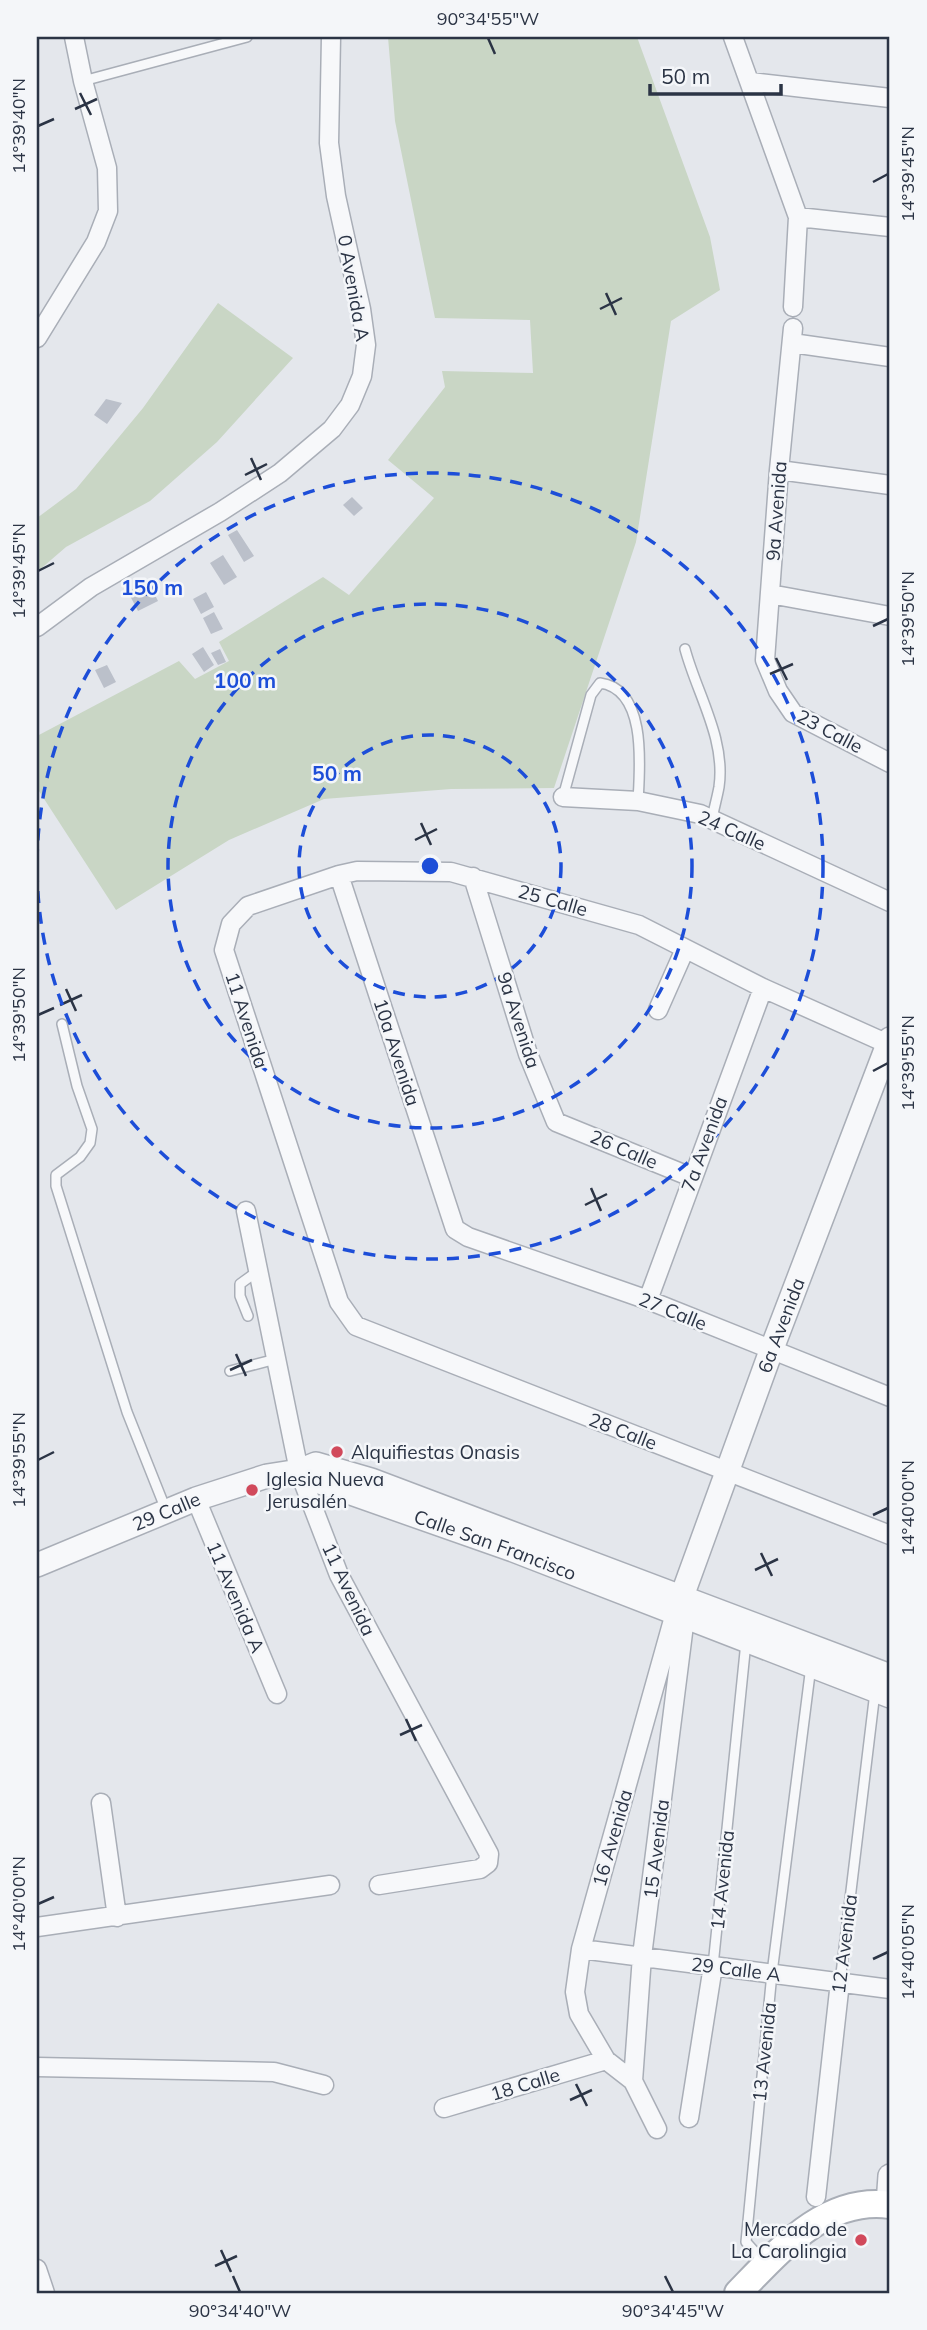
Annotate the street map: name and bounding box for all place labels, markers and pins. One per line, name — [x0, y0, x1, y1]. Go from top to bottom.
centre of rings — [418, 854, 442, 878]
place label: Alquifiestas Onasis — [351, 1440, 520, 1464]
marker: Alquifiestas Onasis — [329, 1444, 345, 1460]
place label: Iglesia Nueva Jerusalén — [266, 1467, 384, 1513]
marker: Iglesia Nueva Jerusalén — [244, 1482, 260, 1498]
place label: Mercado de La Carolingia — [731, 2217, 847, 2263]
marker: Mercado de La Carolingia — [853, 2232, 869, 2248]

